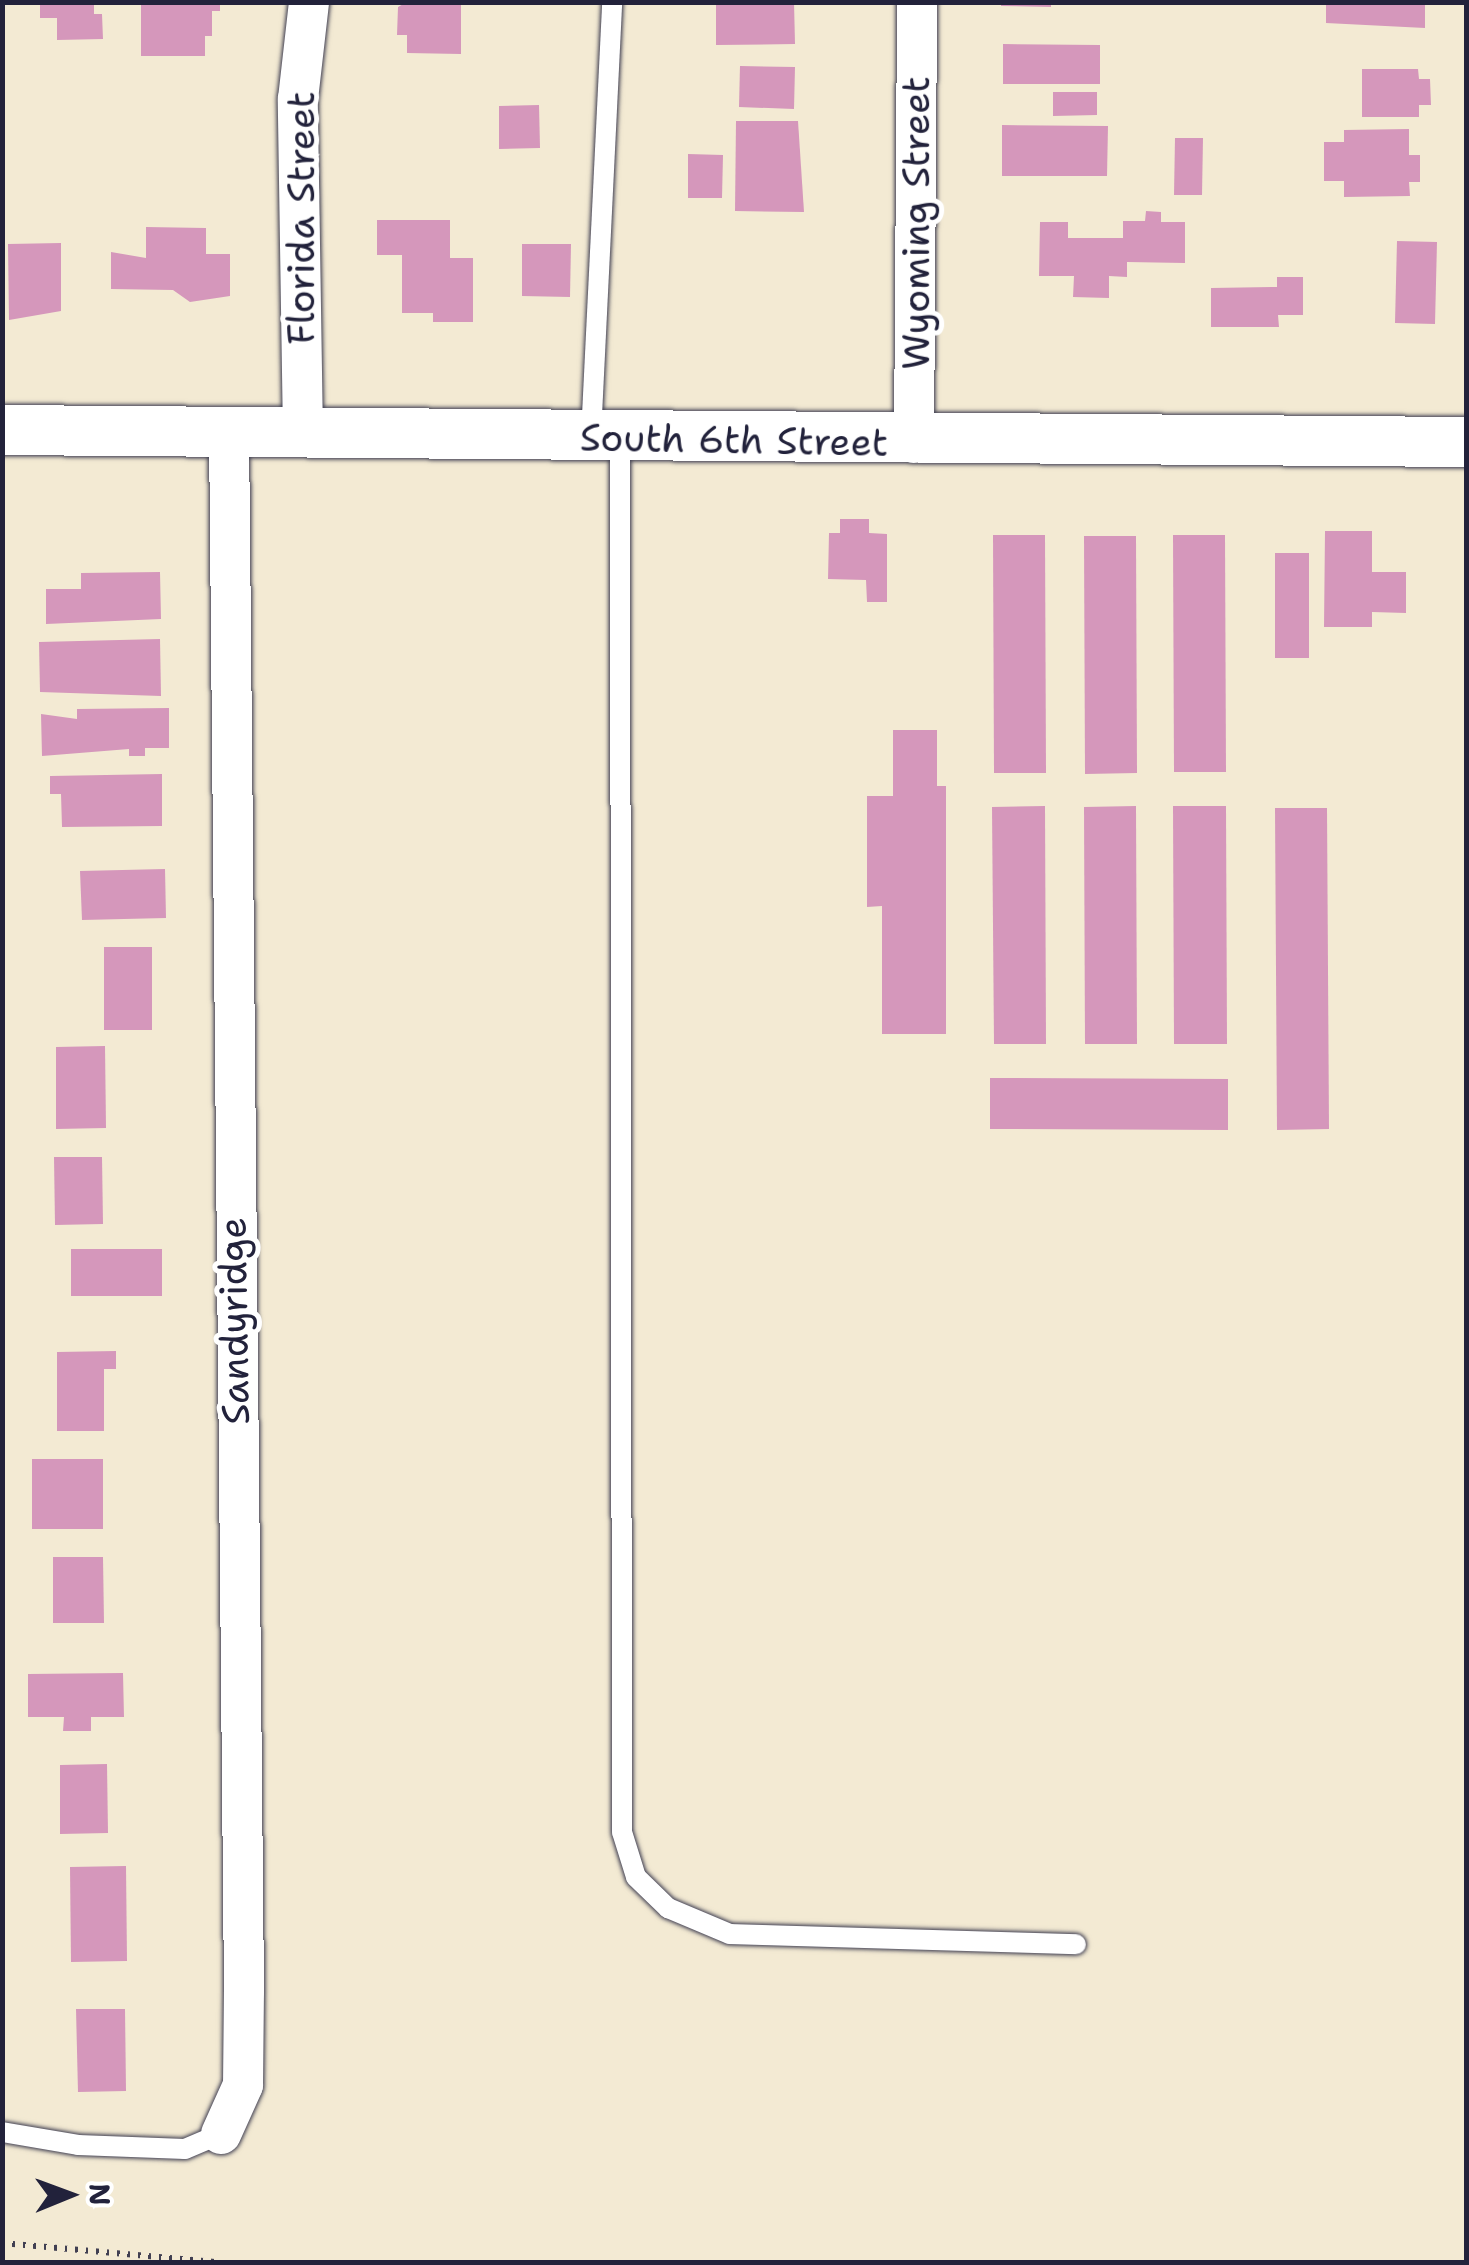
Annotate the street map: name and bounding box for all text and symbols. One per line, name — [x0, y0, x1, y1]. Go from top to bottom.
street label: Wyoming Street — [893, 76, 939, 370]
street label: Florida Street — [278, 91, 324, 345]
street label: South 6th Street — [579, 415, 889, 465]
street label: Sandyridge — [209, 1217, 259, 1425]
north arrow — [20, 2145, 120, 2245]
text: N — [81, 2183, 119, 2206]

